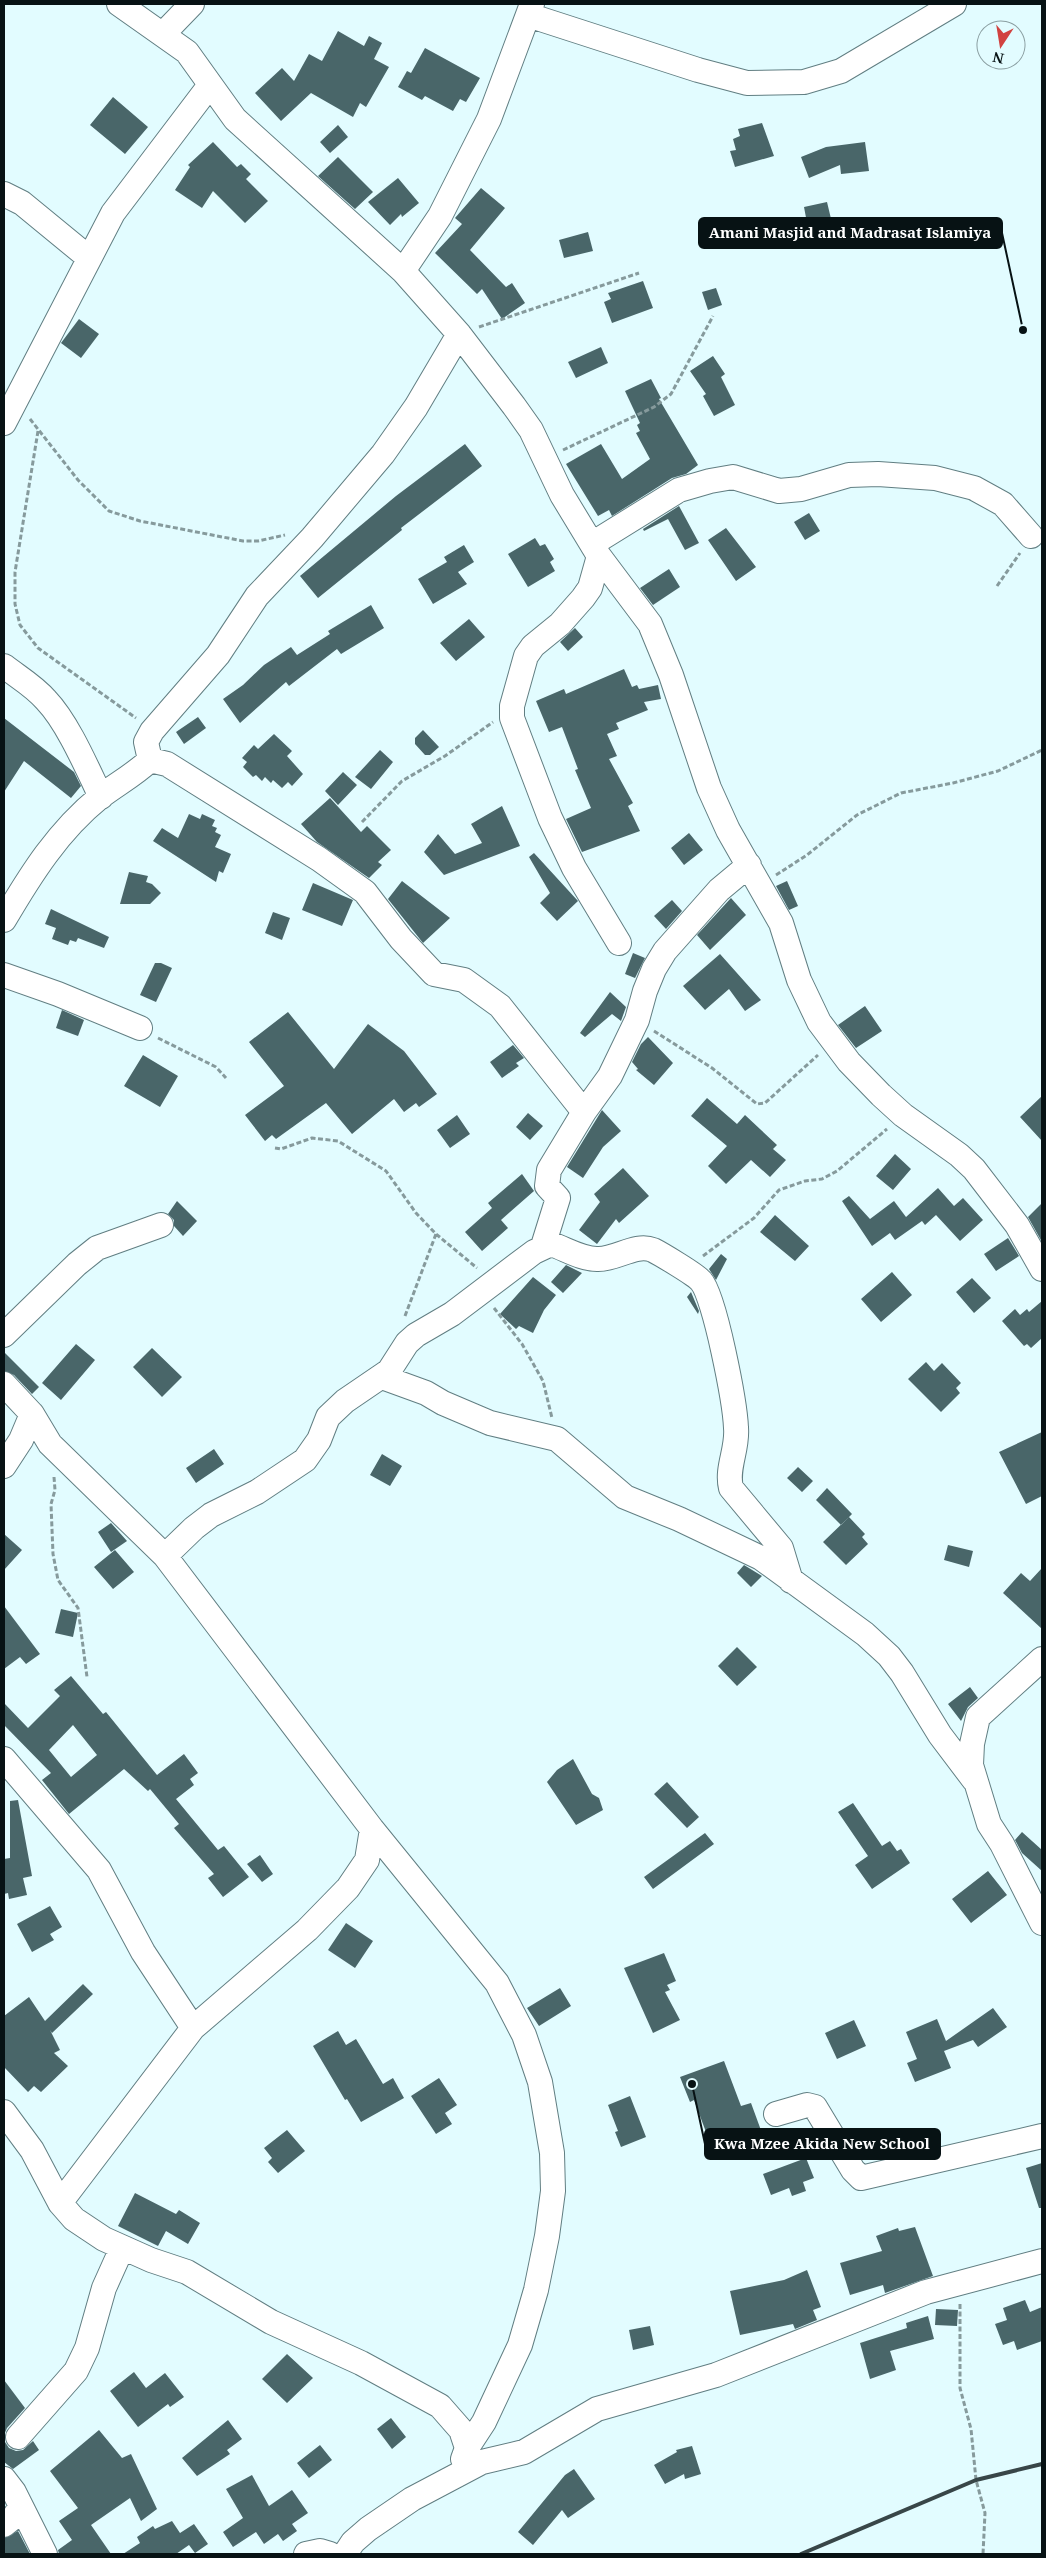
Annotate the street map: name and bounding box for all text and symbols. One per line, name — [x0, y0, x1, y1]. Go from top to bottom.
north arrow — [976, 20, 1026, 70]
text: N — [991, 48, 1006, 69]
callout: Amani Masjid and Madrasat Islamiya — [699, 218, 1002, 248]
text: Amani Masjid and Madrasat Islamiya — [709, 222, 991, 242]
callout: Kwa Mzee Akida New School — [705, 2129, 940, 2159]
text: Kwa Mzee Akida New School — [714, 2133, 931, 2153]

